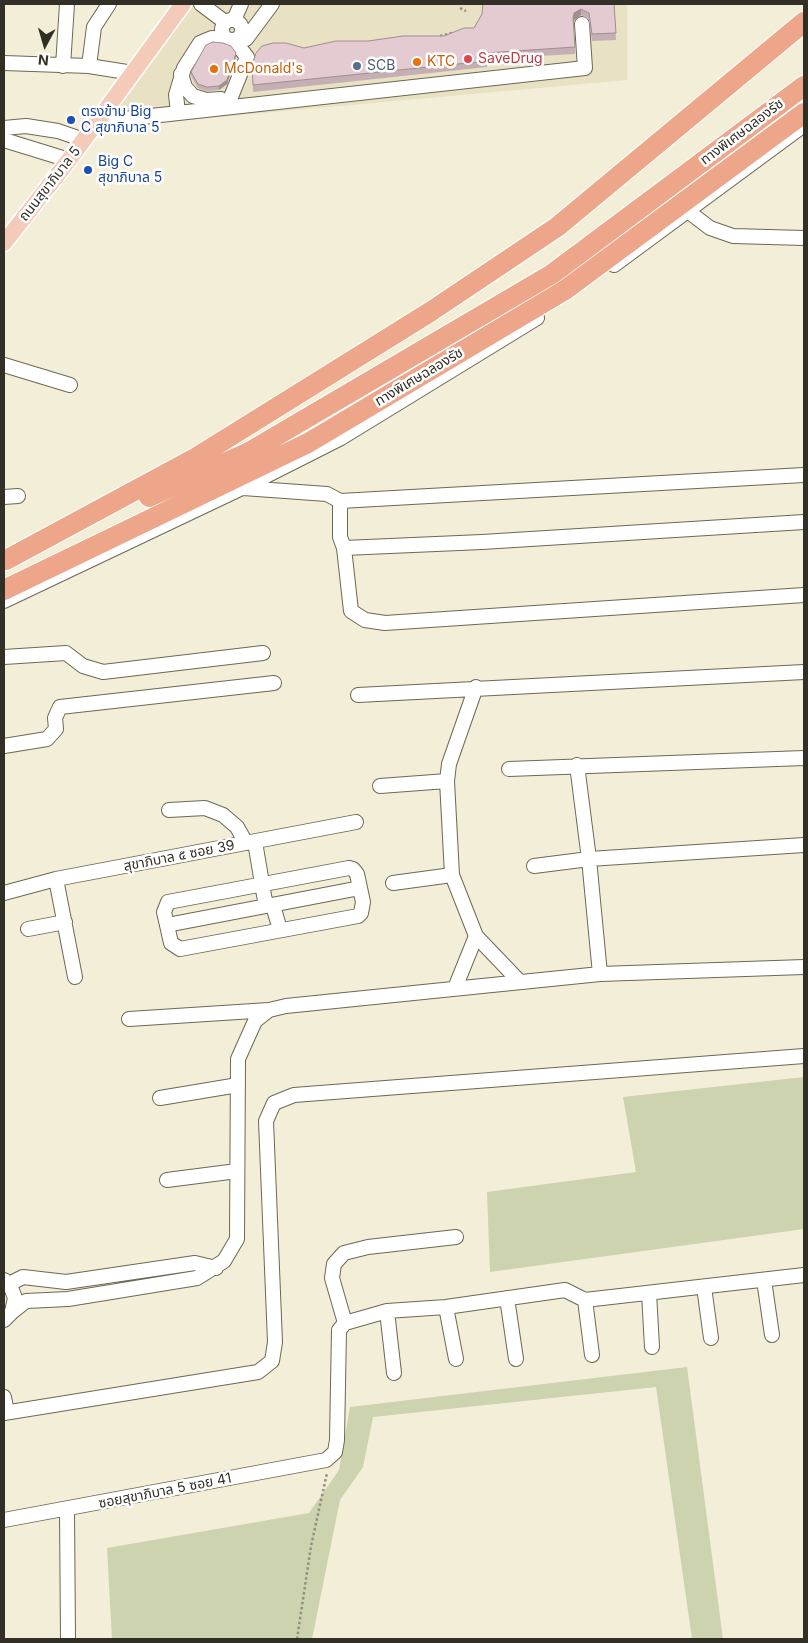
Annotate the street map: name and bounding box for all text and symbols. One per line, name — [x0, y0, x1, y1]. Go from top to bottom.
north arrow — [20, 20, 70, 70]
text: N — [37, 51, 50, 69]
place label: SaveDrug — [478, 51, 543, 67]
marker: SaveDrug — [462, 53, 474, 65]
place label: KTC — [427, 54, 455, 70]
marker: KTC — [411, 56, 423, 68]
place label: SCB — [367, 58, 395, 74]
marker: SCB — [351, 60, 363, 72]
place label: McDonald's — [224, 61, 303, 77]
marker: McDonald's — [208, 63, 220, 75]
street label: ทางพิเศษฉลองรัช — [697, 95, 787, 169]
place label: ตรงข้าม Big C สุขาภิบาล 5 — [81, 104, 160, 136]
marker: ตรงข้าม Big C สุขาภิบาล 5 — [65, 114, 77, 126]
street label: ถนนสุขาภิบาล 5 — [16, 143, 84, 225]
place label: Big C สุขาภิบาล 5 — [98, 154, 162, 186]
marker: Big C สุขาภิบาล 5 — [82, 164, 94, 176]
street label: ทางพิเศษฉลองรัช — [372, 344, 466, 410]
street label: สุขาภิบาล ๕ ซอย 39 — [122, 837, 236, 875]
street label: ซอยสุขาภิบาล 5 ซอย 41 — [97, 1470, 233, 1512]

